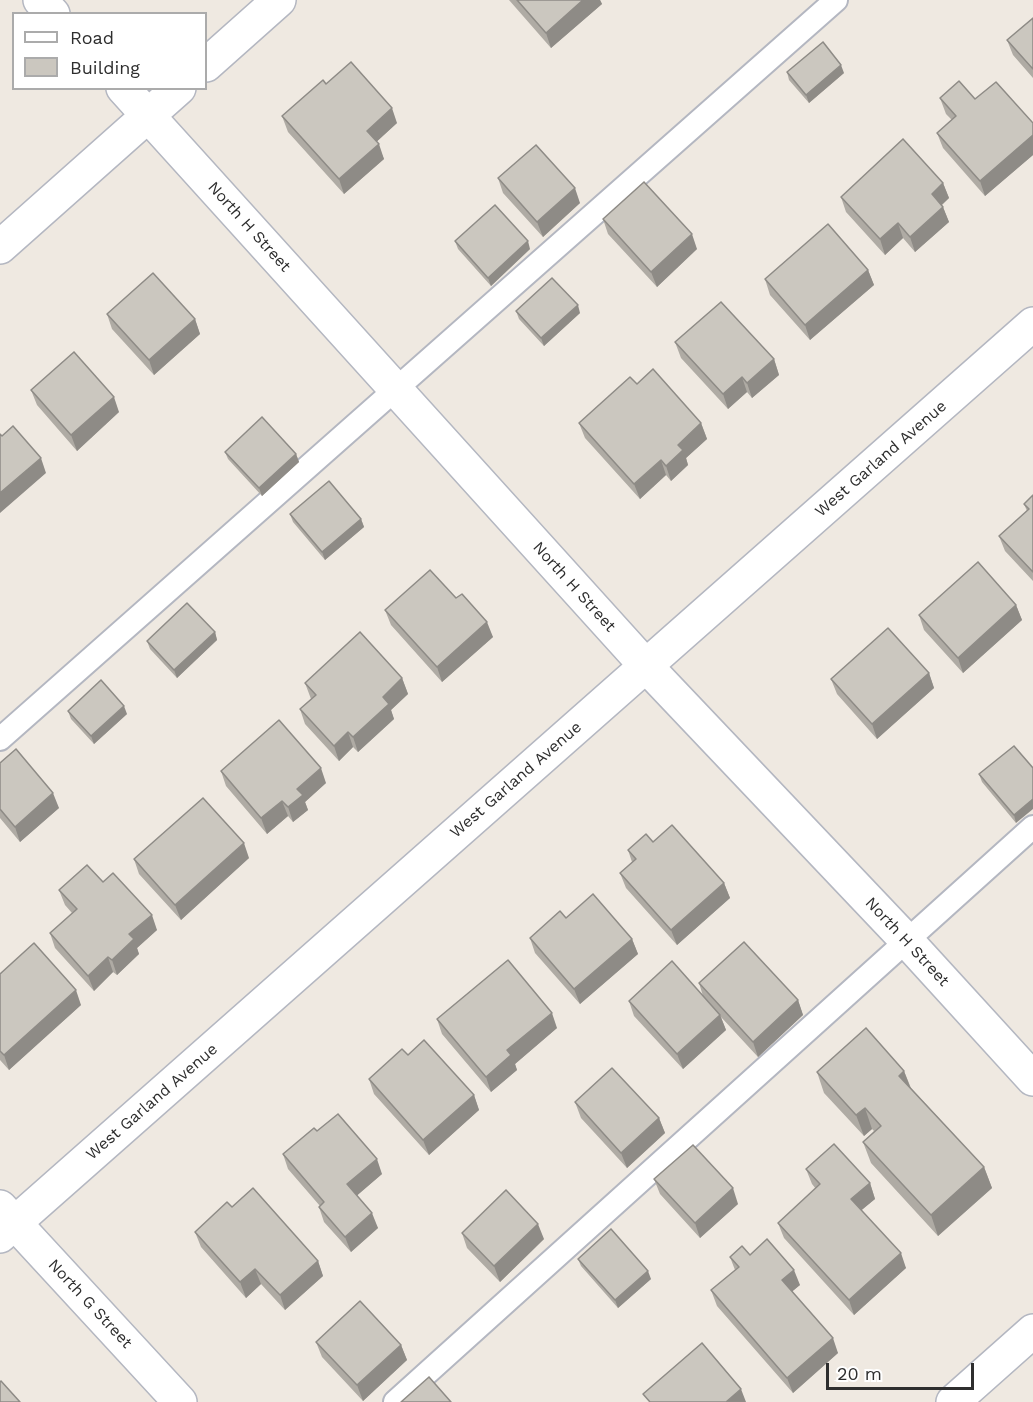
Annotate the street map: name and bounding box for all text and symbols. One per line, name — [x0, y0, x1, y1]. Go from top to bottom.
legend — [12, 12, 207, 90]
text: Road — [70, 27, 114, 48]
text: Building — [70, 57, 140, 78]
street label: North H Street — [203, 178, 295, 276]
street label: West Garland Avenue — [811, 397, 951, 521]
street label: North H Street — [528, 538, 620, 636]
street label: West Garland Avenue — [446, 718, 586, 842]
street label: North H Street — [861, 894, 953, 990]
street label: West Garland Avenue — [82, 1040, 222, 1164]
street label: North G Street — [44, 1256, 136, 1352]
scale bar — [829, 1351, 978, 1389]
text: 20 m — [837, 1363, 882, 1384]

